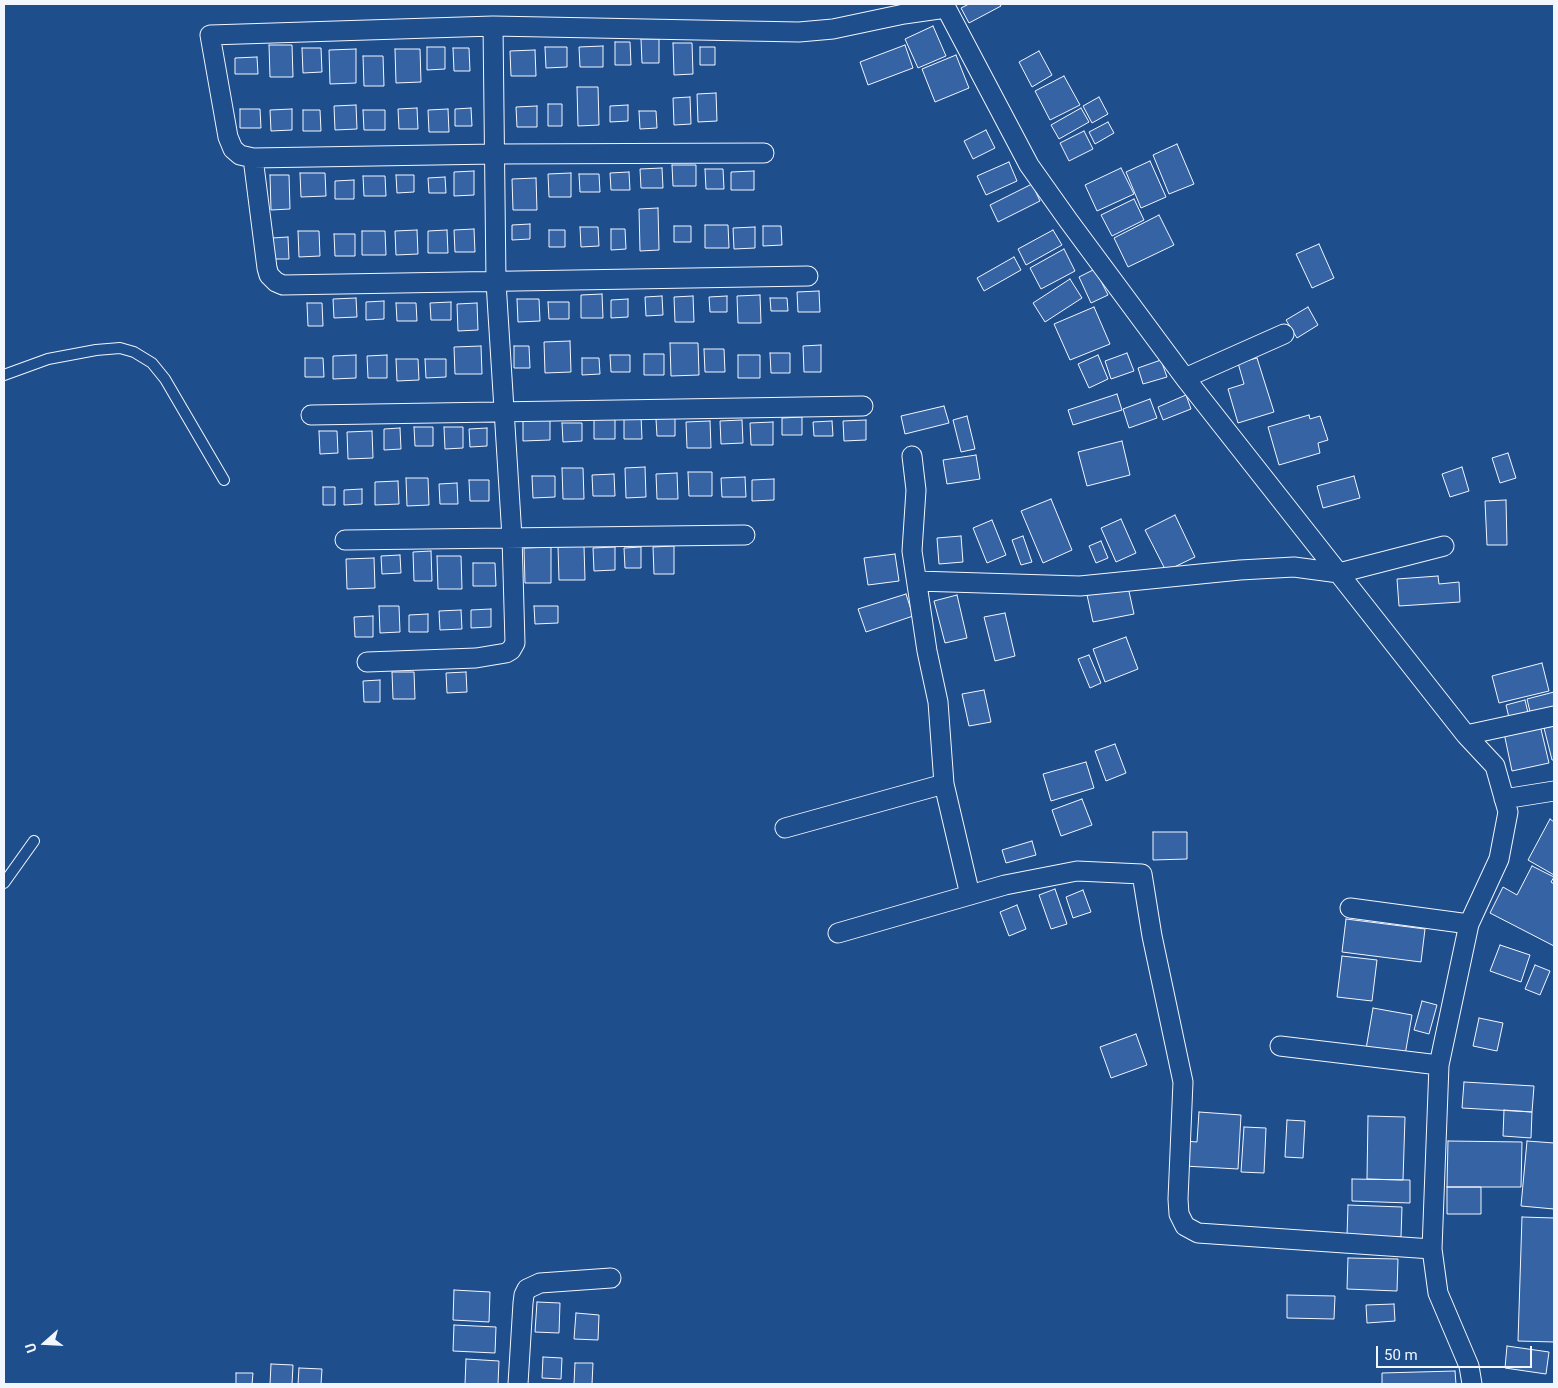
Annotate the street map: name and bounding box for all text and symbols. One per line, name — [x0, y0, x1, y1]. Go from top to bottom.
north arrow — [20, 1318, 70, 1368]
scale bar — [1378, 1336, 1534, 1368]
text: U — [22, 1341, 40, 1355]
text: 50 m — [1384, 1346, 1418, 1364]

